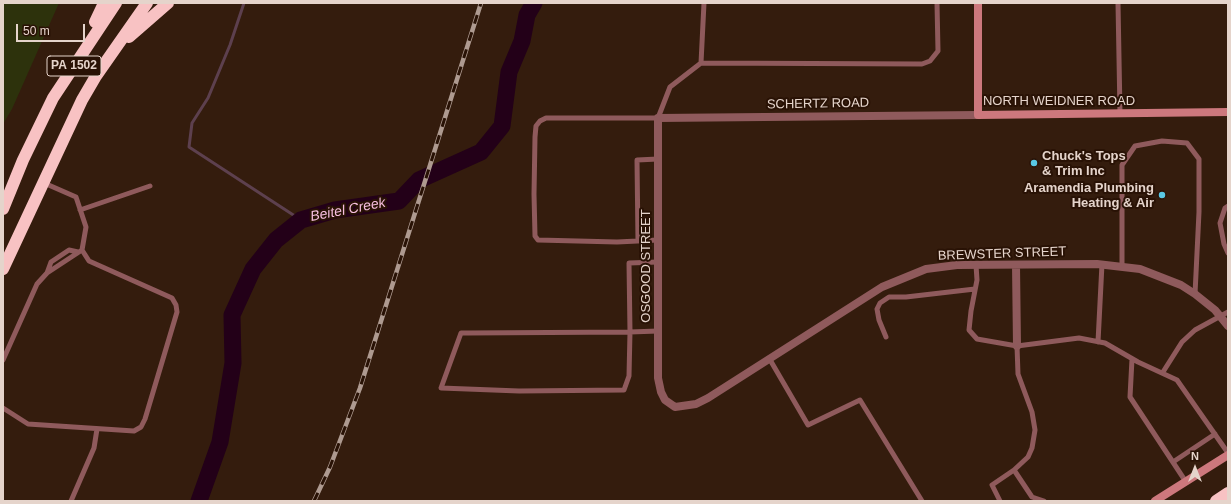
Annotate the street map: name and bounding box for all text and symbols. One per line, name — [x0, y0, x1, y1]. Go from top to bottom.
scale bar — [18, 16, 87, 42]
text: 50 m — [23, 24, 50, 38]
road number: PA 1502 — [47, 56, 101, 76]
street label: NORTH WEIDNER ROAD — [983, 93, 1135, 109]
street label: SCHERTZ ROAD — [767, 95, 869, 113]
place label: Chuck's Tops & Trim Inc — [1042, 148, 1126, 179]
marker: Chuck's Tops & Trim Inc — [1029, 158, 1039, 168]
place label: Aramendia Plumbing Heating & Air — [1024, 180, 1154, 211]
marker: Aramendia Plumbing Heating & Air — [1157, 190, 1167, 200]
water label: Beitel Creek — [309, 194, 387, 226]
street label: OSGOOD STREET — [638, 209, 654, 323]
street label: BREWSTER STREET — [937, 244, 1067, 264]
north arrow — [1175, 448, 1215, 488]
text: N — [1191, 450, 1199, 462]

